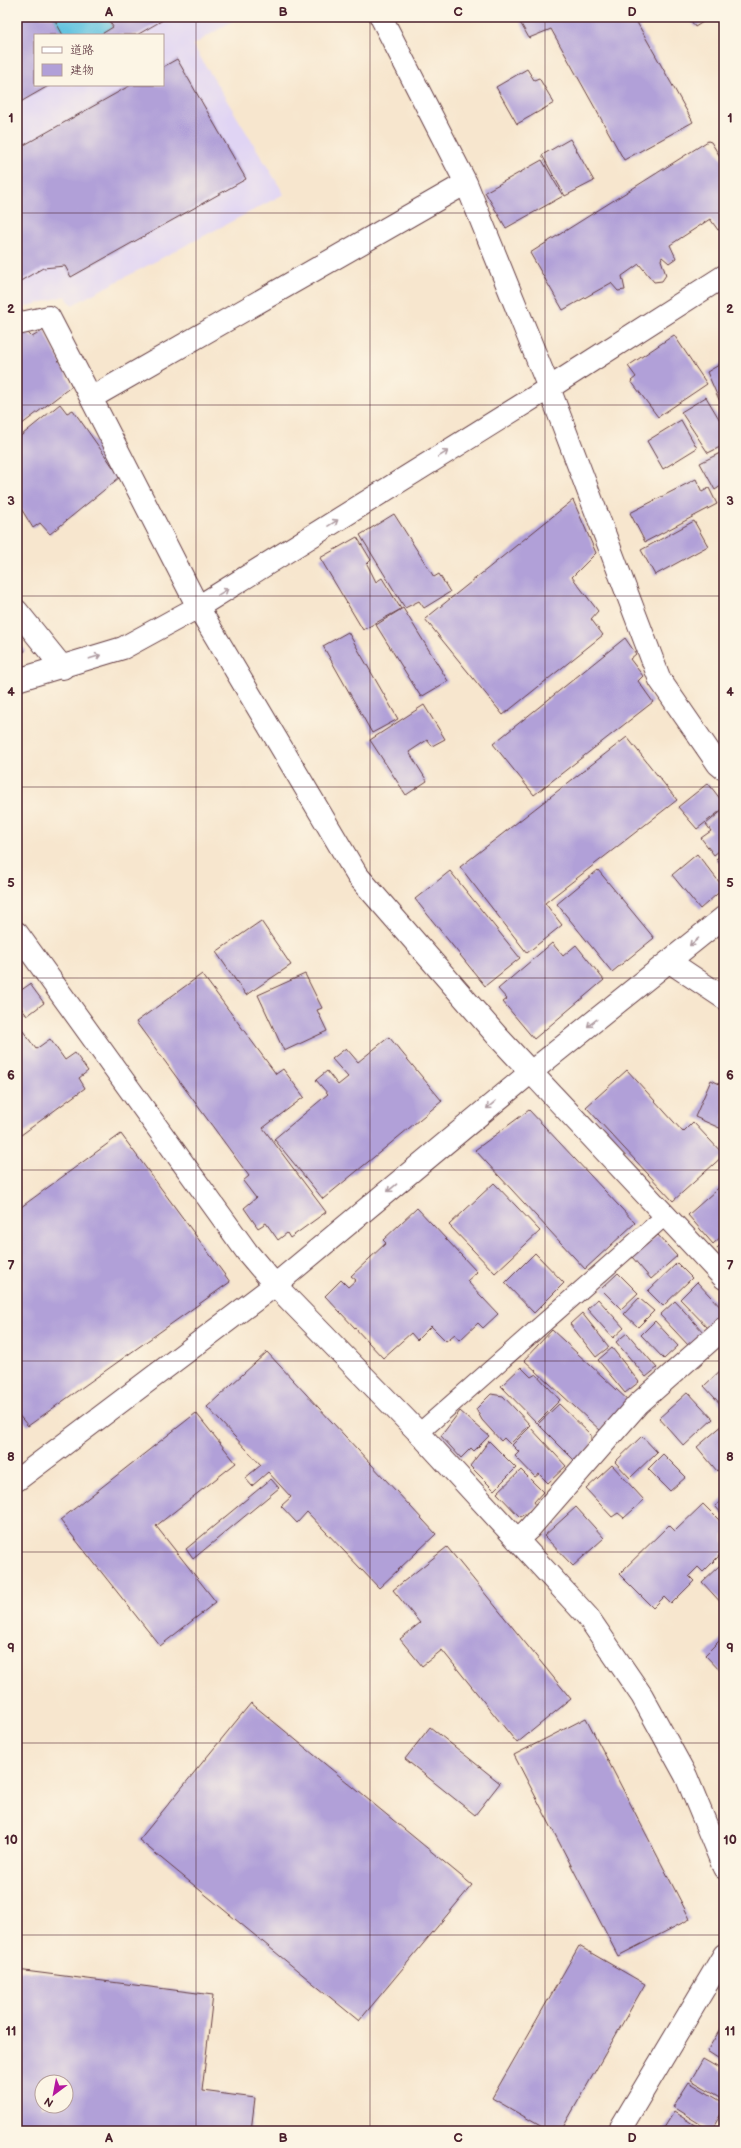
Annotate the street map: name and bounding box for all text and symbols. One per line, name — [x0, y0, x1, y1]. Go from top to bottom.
text: A — [104, 4, 113, 20]
text: B — [278, 4, 288, 20]
text: C — [453, 4, 463, 20]
text: D — [627, 4, 637, 20]
legend — [34, 34, 164, 86]
text: 道路 — [70, 43, 94, 58]
text: 建物 — [70, 63, 94, 78]
text: 1 — [8, 110, 14, 126]
text: 1 — [727, 110, 733, 126]
text: 2 — [7, 301, 15, 317]
text: 2 — [726, 301, 734, 317]
one-way arrow — [437, 450, 449, 458]
text: 3 — [7, 493, 15, 509]
text: 3 — [726, 493, 734, 509]
one-way arrow — [327, 519, 339, 527]
one-way arrow — [217, 588, 228, 596]
one-way arrow — [88, 653, 101, 660]
text: 4 — [7, 684, 15, 700]
text: 4 — [726, 684, 734, 700]
text: 5 — [7, 875, 15, 891]
text: 5 — [726, 875, 734, 891]
one-way arrow — [689, 938, 699, 947]
one-way arrow — [587, 1019, 598, 1028]
text: 6 — [7, 1067, 15, 1083]
text: 6 — [726, 1067, 734, 1083]
one-way arrow — [486, 1101, 497, 1110]
one-way arrow — [386, 1184, 397, 1193]
text: 7 — [7, 1258, 15, 1274]
text: 7 — [726, 1258, 734, 1274]
text: 8 — [7, 1449, 15, 1465]
text: 8 — [726, 1449, 734, 1465]
text: 9 — [7, 1640, 15, 1656]
text: 9 — [726, 1640, 734, 1656]
text: 10 — [4, 1832, 18, 1848]
text: 10 — [723, 1832, 737, 1848]
text: 11 — [6, 2023, 16, 2039]
text: 11 — [725, 2023, 735, 2039]
north arrow — [34, 2074, 74, 2114]
text: N — [42, 2094, 56, 2110]
text: A — [104, 2130, 113, 2146]
text: B — [278, 2130, 288, 2146]
text: C — [453, 2130, 463, 2146]
text: D — [627, 2130, 637, 2146]

